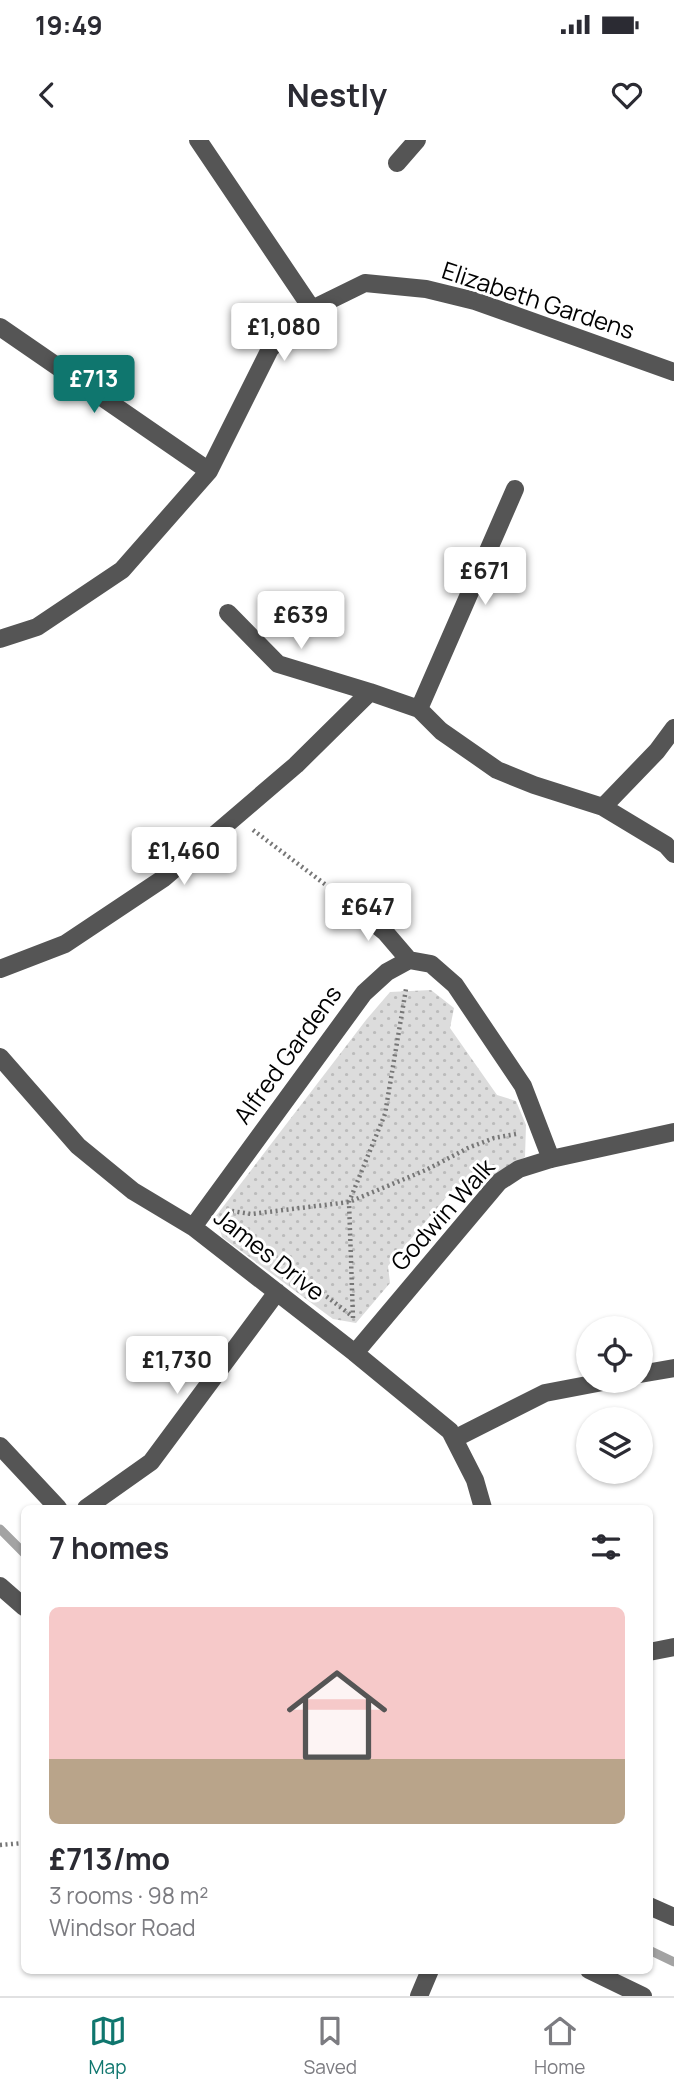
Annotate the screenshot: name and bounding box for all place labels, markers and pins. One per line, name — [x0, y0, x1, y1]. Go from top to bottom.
pin: £1,080 — [227, 304, 341, 363]
pin: £713 — [53, 356, 135, 415]
pin: £671 — [444, 547, 526, 607]
pin: £639 — [260, 592, 342, 651]
pin: £1,460 — [127, 828, 241, 887]
pin: £647 — [327, 884, 409, 943]
pin: £1,730 — [120, 1336, 234, 1396]

